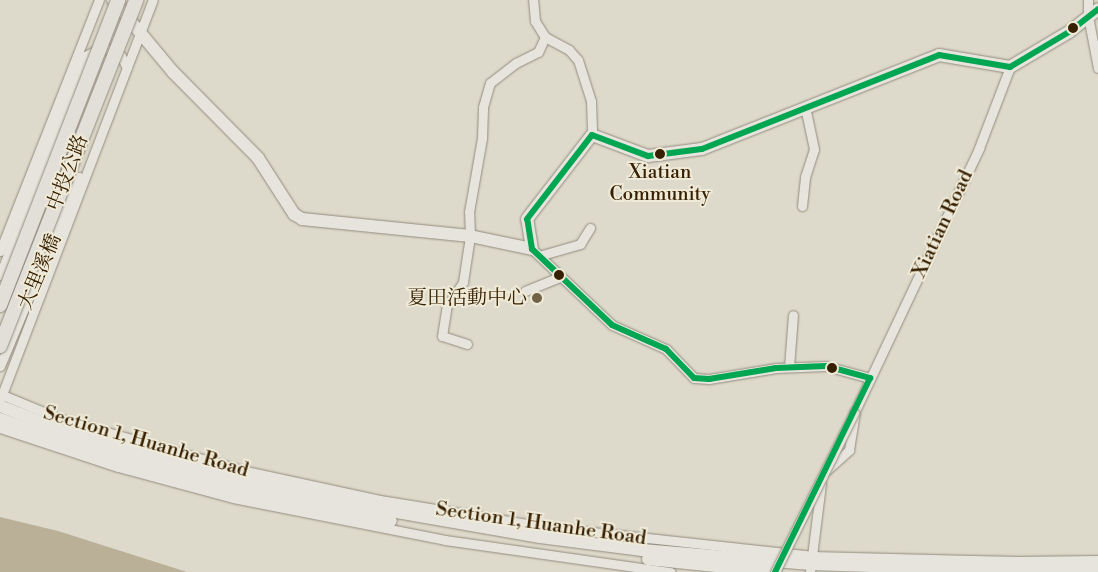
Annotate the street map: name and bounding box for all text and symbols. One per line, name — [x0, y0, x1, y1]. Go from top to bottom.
unlabelled marker — [1068, 23, 1078, 33]
street label: 中投公路 — [42, 131, 94, 215]
marker: Xiatian Community — [655, 149, 665, 159]
place label: Xiatian Community — [609, 162, 711, 206]
street label: Xiatian Road — [908, 166, 978, 282]
street label: 大里溪橋 — [13, 230, 67, 314]
unlabelled marker — [554, 270, 564, 280]
place label: 夏田活動中心 — [407, 286, 527, 310]
marker: 夏田活動中心 — [531, 292, 543, 304]
unlabelled marker — [827, 363, 837, 373]
street label: Section 1, Huanhe Road — [41, 401, 251, 483]
street label: Section 1, Huanhe Road — [434, 497, 648, 551]

